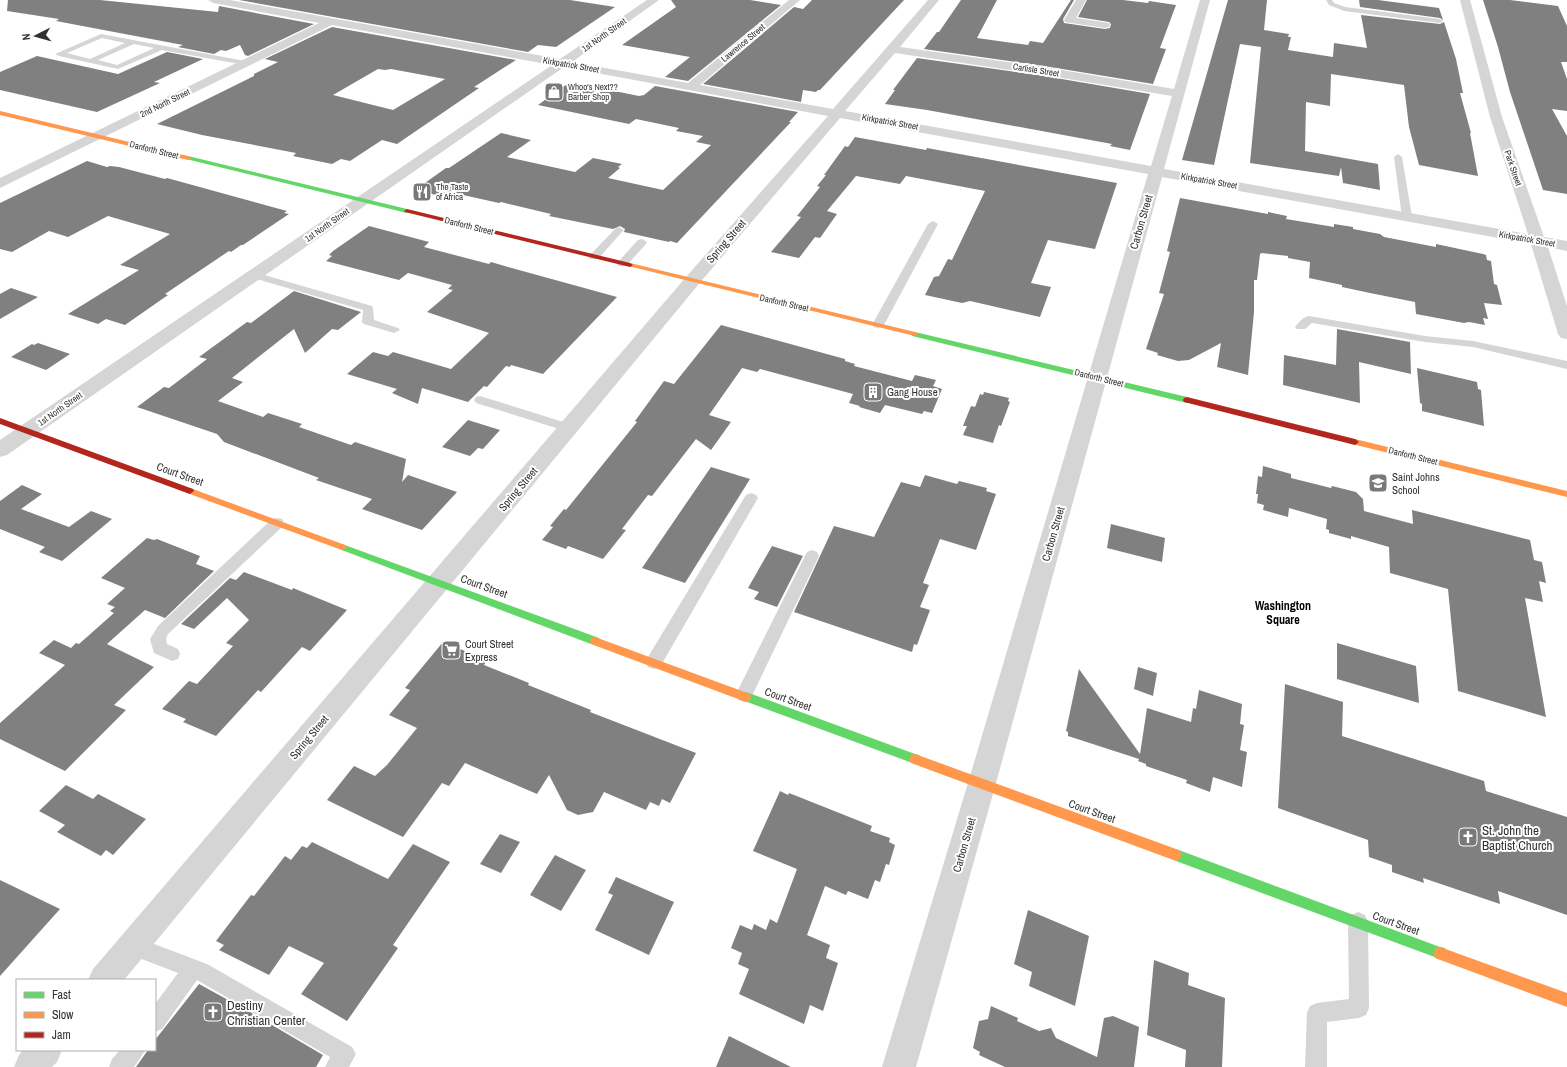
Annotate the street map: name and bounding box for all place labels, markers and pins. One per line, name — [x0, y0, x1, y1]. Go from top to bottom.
shop icon: Whoo's Next?? Barber Shop — [543, 81, 565, 103]
place label: Whoo's Next?? Barber Shop — [568, 81, 618, 103]
restaurant icon: The Taste of Africa — [411, 181, 433, 203]
place label: The Taste of Africa — [436, 181, 468, 203]
building icon: Gang House — [862, 381, 884, 403]
place label: Gang House — [887, 385, 938, 399]
place label: Saint Johns School — [1392, 470, 1440, 497]
school or university icon: Saint Johns School — [1367, 472, 1389, 494]
place label: Court Street Express — [465, 637, 514, 664]
supermarket icon: Court Street Express — [440, 639, 462, 661]
place label: St. John the Baptist Church — [1482, 822, 1553, 854]
church icon: St. John the Baptist Church — [1457, 826, 1479, 848]
place label: Destiny Christian Center — [227, 997, 306, 1029]
church icon: Destiny Christian Center — [202, 1001, 224, 1023]

